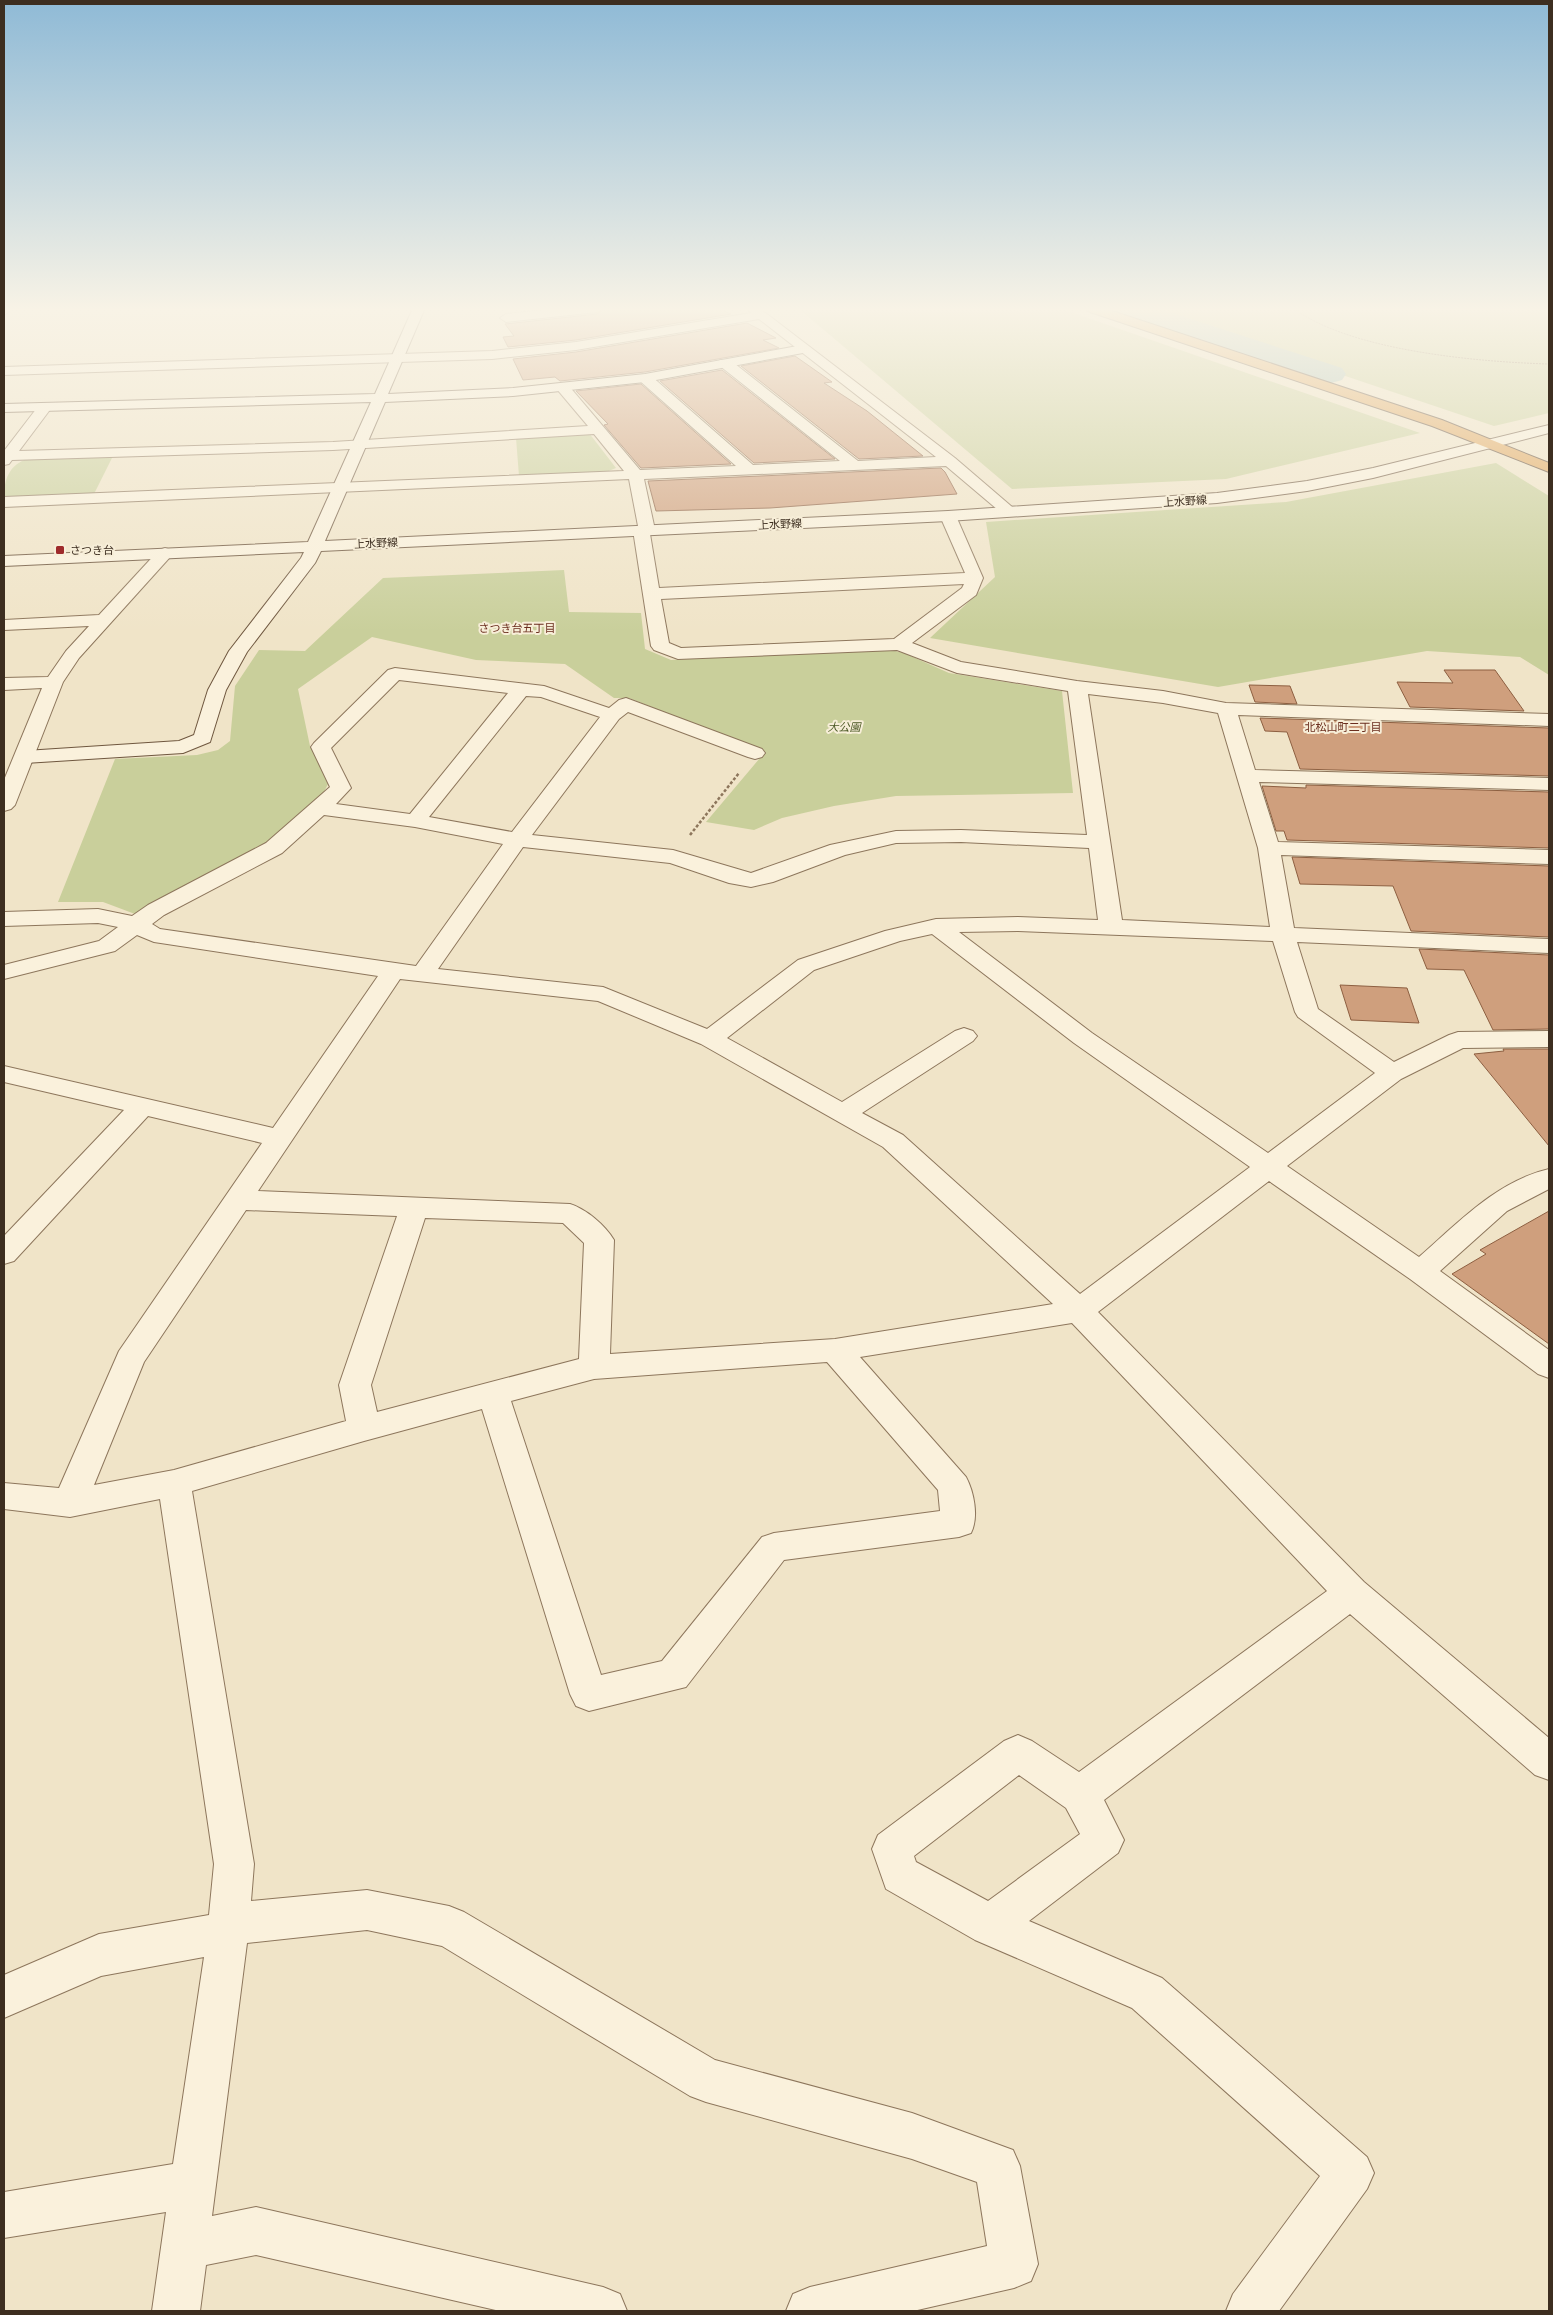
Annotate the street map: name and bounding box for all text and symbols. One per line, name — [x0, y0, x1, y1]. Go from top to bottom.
street label: 上水野線 — [1163, 492, 1207, 510]
street label: 上水野線 — [758, 516, 802, 532]
street label: 上水野線 — [354, 535, 398, 551]
place label: さつき台 — [70, 543, 114, 557]
marker: さつき台 — [54, 544, 66, 556]
district label: さつき台五丁目 — [479, 621, 556, 635]
park label: 大公園 — [828, 720, 862, 734]
district label: 北松山町二丁目 — [1305, 720, 1382, 734]

